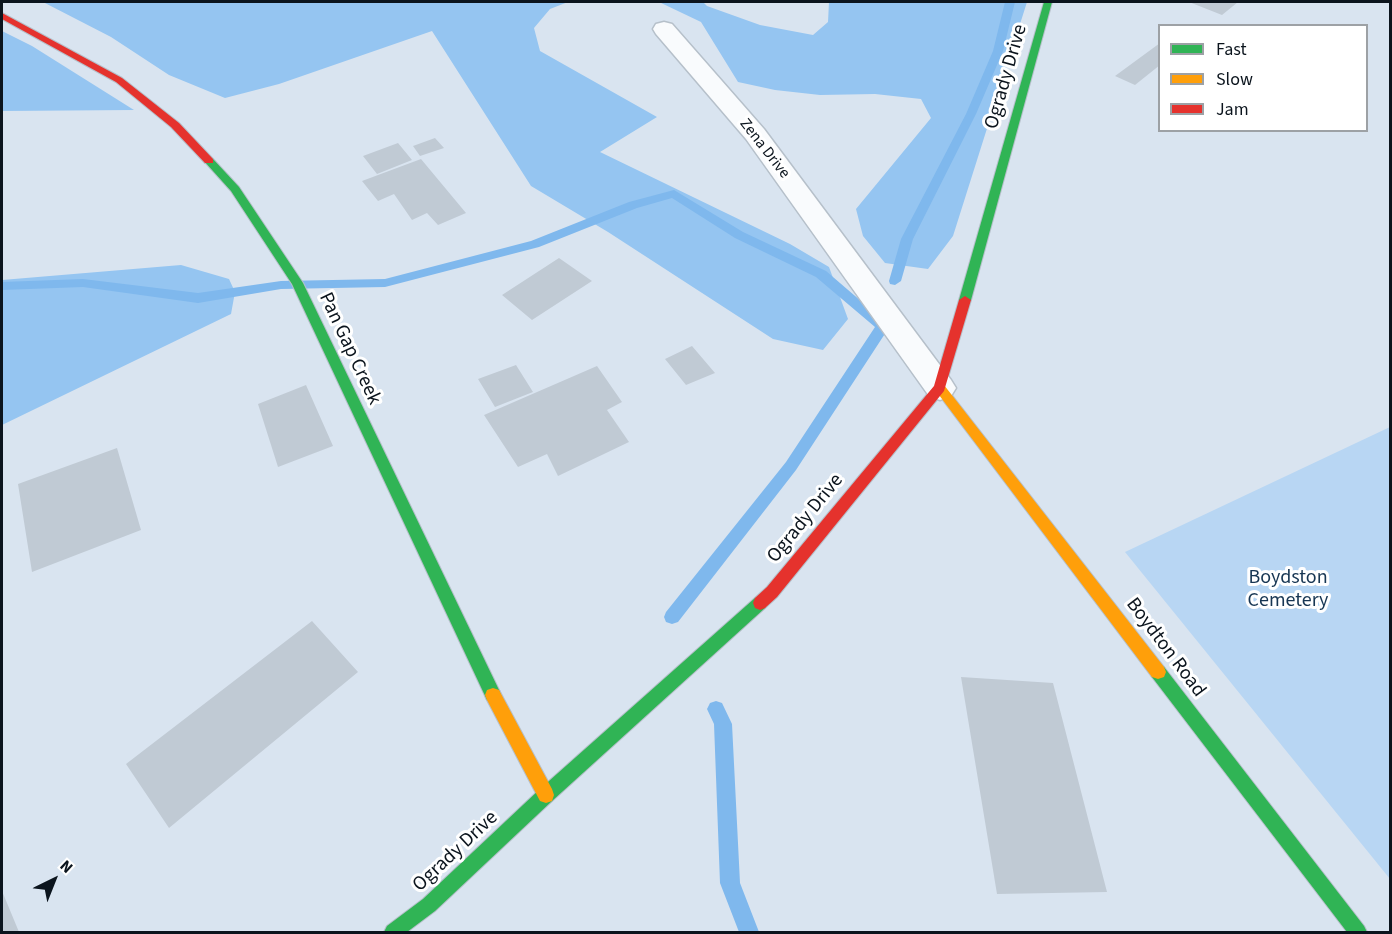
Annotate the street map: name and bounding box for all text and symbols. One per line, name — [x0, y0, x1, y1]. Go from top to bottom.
street label: Ogrady Drive — [981, 22, 1033, 132]
legend — [1158, 24, 1368, 132]
text: Fast — [1216, 37, 1247, 62]
text: Slow — [1216, 67, 1253, 92]
text: Jam — [1216, 97, 1249, 122]
street label: Zena Drive — [735, 115, 793, 183]
street label: Pan Gap Creek — [313, 289, 385, 409]
street label: Ogrady Drive — [763, 470, 849, 568]
park label: Boydston Cemetery — [1248, 567, 1328, 614]
street label: Boydton Road — [1120, 594, 1210, 702]
street label: Ogrady Drive — [408, 807, 504, 897]
north arrow — [24, 850, 84, 910]
text: N — [55, 855, 78, 879]

